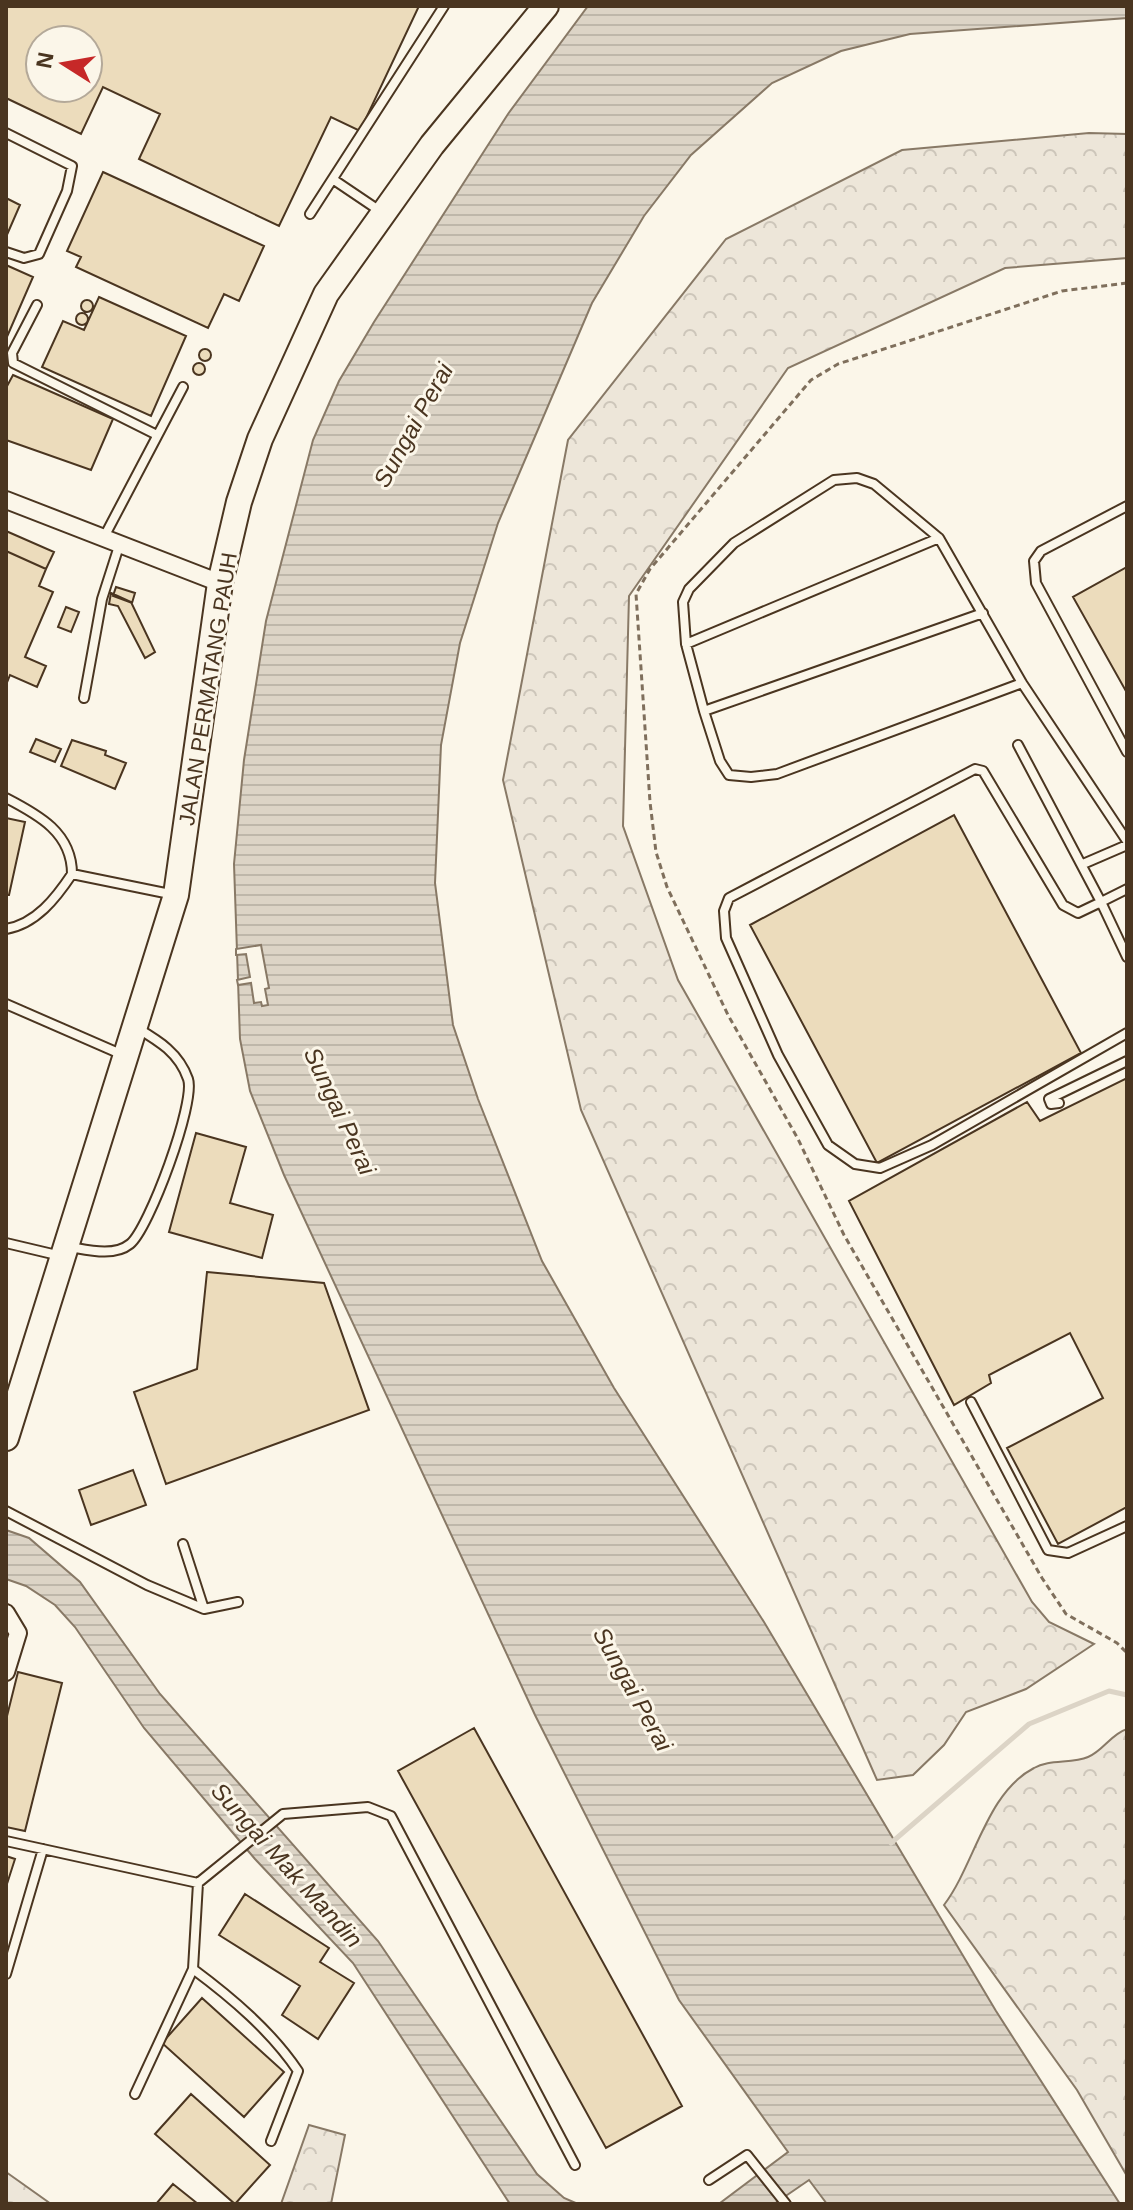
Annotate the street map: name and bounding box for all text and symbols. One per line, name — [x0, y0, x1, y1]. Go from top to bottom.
north arrow — [24, 24, 104, 104]
text: N — [31, 50, 59, 70]
water label: Sungai Perai — [368, 358, 458, 492]
street label: JALAN PERMATANG PAUH — [174, 551, 242, 827]
water label: Sungai Perai — [299, 1043, 382, 1180]
water label: Sungai Perai — [588, 1622, 678, 1756]
water label: Sungai Mak Mandin — [206, 1777, 368, 1953]

